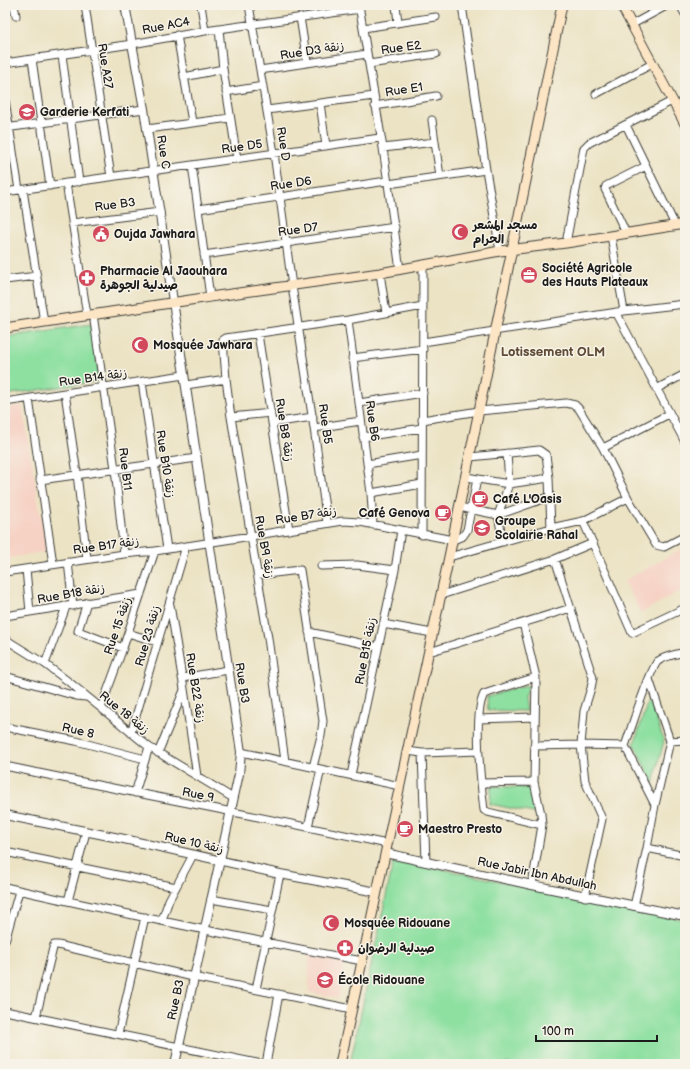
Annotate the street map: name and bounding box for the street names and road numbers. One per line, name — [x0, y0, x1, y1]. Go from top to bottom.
street label: Rue AC4 — [141, 14, 192, 38]
street label: Rue E2 — [380, 38, 422, 58]
street label: Rue D3 زنقة — [279, 39, 345, 63]
street label: Rue A27 — [94, 42, 116, 90]
street label: Rue E1 — [384, 80, 424, 100]
street label: Rue D — [273, 126, 293, 162]
street label: Rue C — [153, 134, 173, 170]
street label: Rue D5 — [221, 137, 264, 157]
street label: Rue D6 — [269, 174, 313, 194]
street label: Rue B3 — [94, 195, 136, 215]
street label: Rue D7 — [277, 220, 319, 240]
street label: Rue B14 زنقة — [58, 366, 128, 390]
street label: Rue B8 زنقة — [272, 397, 296, 463]
street label: Rue B6 — [362, 400, 382, 442]
street label: Rue B5 — [315, 403, 335, 445]
street label: Rue B10 زنقة — [152, 429, 178, 499]
street label: Rue B11 — [115, 447, 135, 491]
street label: Rue B7 زنقة — [274, 504, 338, 528]
street label: Rue B9 زنقة — [251, 514, 277, 580]
street label: Rue B17 زنقة — [72, 534, 140, 558]
street label: Rue B18 زنقة — [36, 581, 106, 607]
street label: Rue 15 زنقة — [101, 595, 135, 657]
street label: Rue 23 زنقة — [132, 604, 164, 668]
street label: Rue B15 زنقة — [352, 616, 380, 686]
street label: Rue B22 زنقة — [182, 652, 208, 724]
street label: Rue B3 — [231, 661, 253, 705]
street label: Rue 18 زنقة — [96, 688, 152, 738]
street label: Rue 8 — [60, 720, 96, 742]
street label: Rue 9 — [181, 785, 215, 805]
street label: Rue 10 زنقة — [163, 829, 225, 857]
street label: Rue Jabir Ibn Abdullah — [476, 854, 598, 894]
street label: Rue B3 — [164, 978, 188, 1022]

